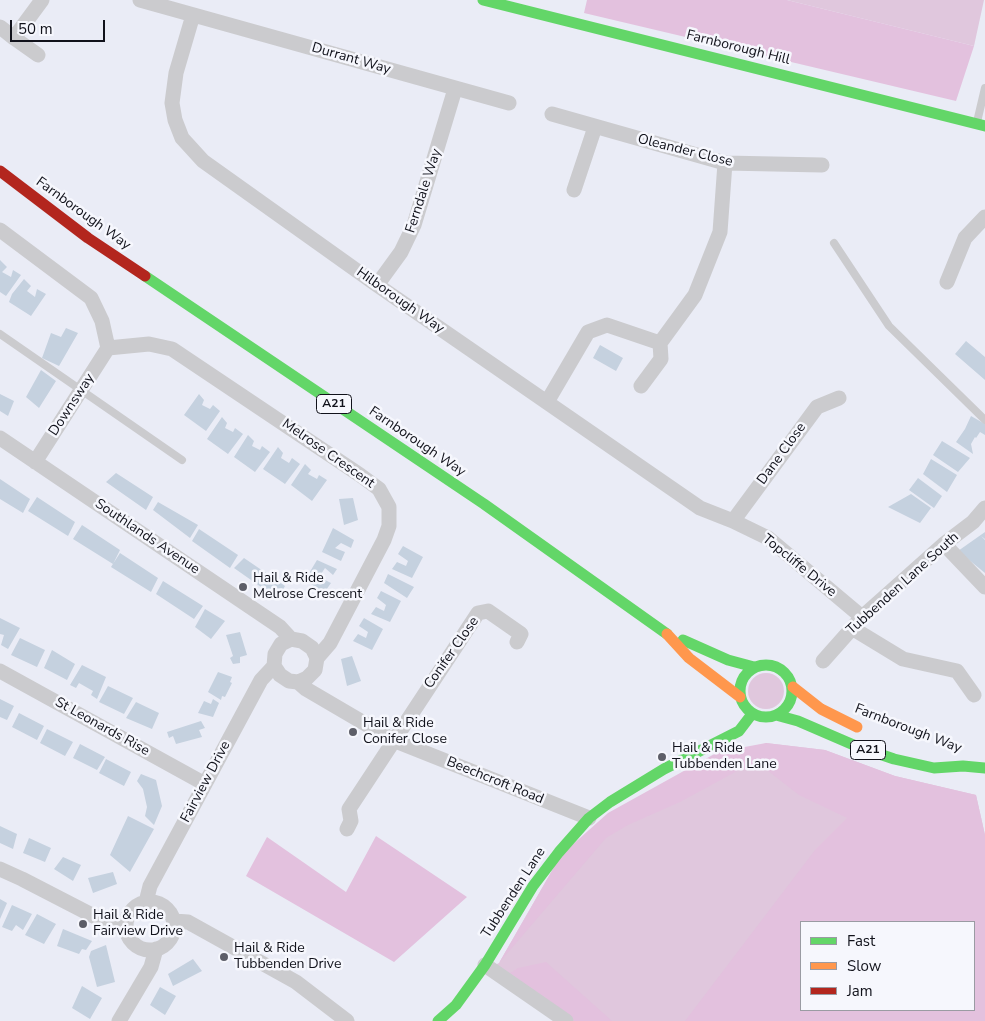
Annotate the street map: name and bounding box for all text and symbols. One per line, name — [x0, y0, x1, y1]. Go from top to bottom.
scale bar — [12, 10, 108, 42]
text: 50 m — [18, 19, 53, 39]
street label: Farnborough Hill — [684, 27, 792, 69]
street label: Durrant Way — [310, 40, 392, 78]
street label: Oleander Close — [636, 131, 734, 171]
street label: Ferndale Way — [402, 147, 446, 235]
street label: Farnborough Way — [32, 174, 134, 254]
street label: Hilborough Way — [353, 264, 447, 338]
street label: Downsway — [46, 371, 98, 439]
road number: A21 — [316, 394, 352, 414]
street label: Farnborough Way — [365, 403, 469, 481]
street label: Melrose Crescent — [278, 416, 378, 492]
street label: Dane Close — [754, 420, 810, 488]
street label: Southlands Avenue — [91, 496, 203, 578]
street label: Tubbenden Lane South — [843, 529, 963, 639]
street label: Topcliffe Drive — [759, 531, 839, 601]
place label: Hail & Ride Melrose Crescent — [253, 571, 362, 604]
marker: Hail & Ride Melrose Crescent — [237, 581, 249, 593]
street label: Conifer Close — [421, 614, 483, 692]
street label: St Leonards Rise — [52, 694, 152, 760]
street label: Farnborough Way — [852, 701, 964, 757]
place label: Hail & Ride Conifer Close — [363, 716, 447, 749]
marker: Hail & Ride Conifer Close — [347, 726, 359, 738]
street label: Fairview Drive — [177, 738, 235, 826]
road number: A21 — [850, 740, 886, 760]
place label: Hail & Ride Tubbenden Lane — [672, 741, 777, 774]
marker: Hail & Ride Tubbenden Lane — [656, 751, 668, 763]
street label: Beechcroft Road — [444, 754, 546, 808]
street label: Tubbenden Lane — [478, 845, 550, 941]
place label: Hail & Ride Fairview Drive — [93, 908, 183, 940]
marker: Hail & Ride Fairview Drive — [77, 918, 89, 930]
legend — [800, 921, 975, 1011]
text: Fast — [847, 931, 875, 951]
place label: Hail & Ride Tubbenden Drive — [234, 941, 341, 974]
marker: Hail & Ride Tubbenden Drive — [218, 951, 230, 963]
text: Slow — [847, 956, 881, 976]
text: Jam — [847, 981, 873, 1001]

